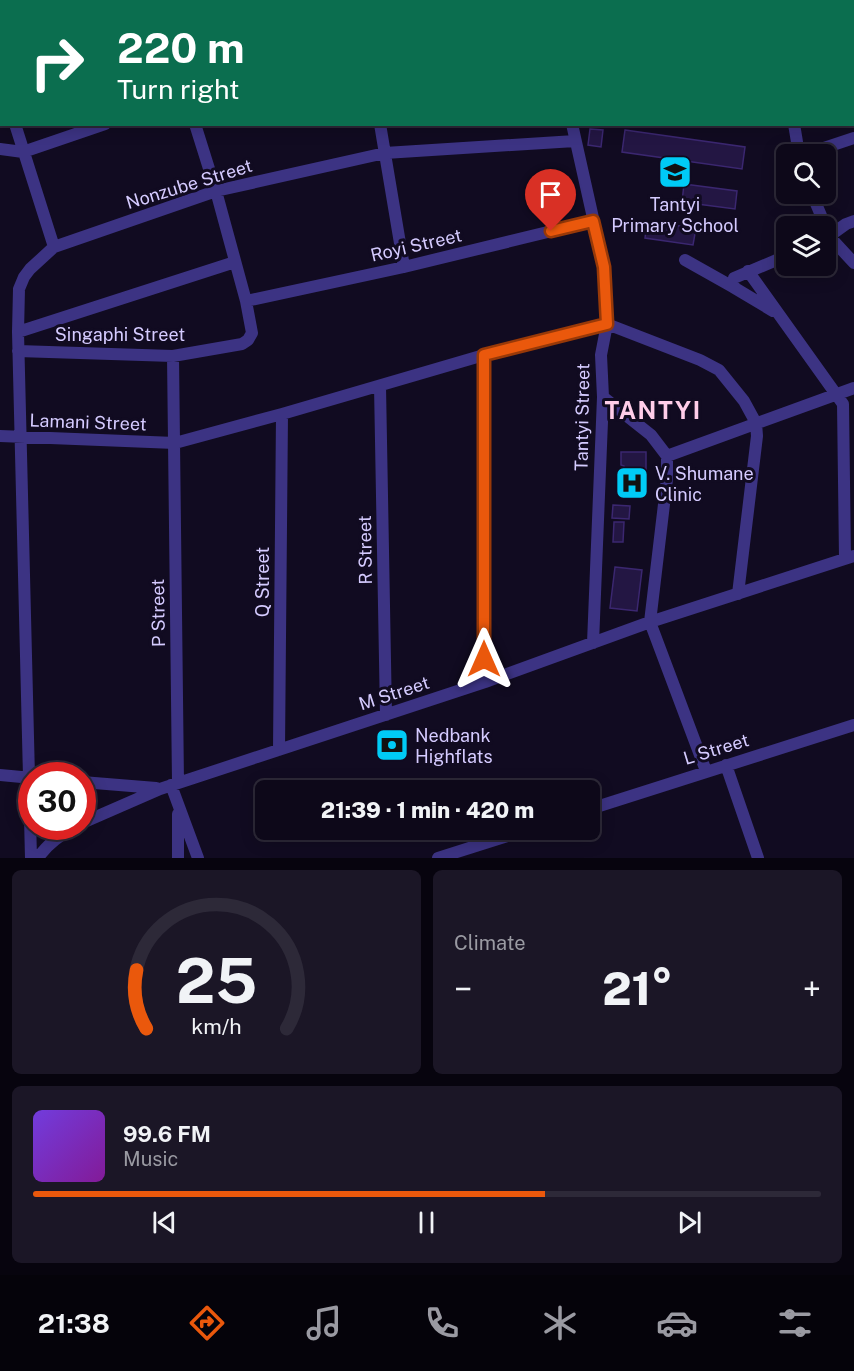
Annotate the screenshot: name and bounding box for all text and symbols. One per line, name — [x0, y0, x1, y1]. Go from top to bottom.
text: 220 m — [117, 23, 245, 72]
icon: right — [18, 24, 96, 102]
text: Turn right — [117, 73, 240, 105]
map controls — [776, 144, 836, 276]
button: search — [776, 144, 836, 204]
school or university icon: Tantyi Primary School — [657, 154, 693, 190]
street label: Nonzube Street — [123, 155, 255, 213]
pin — [525, 169, 576, 231]
icon: arrive — [534, 178, 567, 211]
place label: Tantyi Primary School — [611, 194, 739, 236]
button: layers — [776, 216, 836, 276]
street label: Royi Street — [368, 224, 464, 266]
street label: Singaphi Street — [55, 324, 185, 345]
street label: Tantyi Street — [571, 363, 593, 471]
district label: TANTYI — [604, 396, 702, 424]
street label: Lamani Street — [29, 409, 147, 435]
place label: V. Shumane Clinic — [655, 463, 754, 505]
hospital icon: V. Shumane Clinic — [614, 465, 650, 501]
street label: R Street — [354, 515, 376, 585]
street label: Q Street — [252, 547, 273, 617]
street label: P Street — [147, 579, 169, 647]
position arrow — [452, 627, 516, 691]
street label: M Street — [356, 672, 432, 714]
place label: Nedbank Highflats — [415, 725, 493, 767]
bank icon: Nedbank Highflats — [374, 727, 410, 763]
street label: L Street — [681, 729, 751, 769]
speed limit sign: 30 — [18, 762, 96, 840]
text: 21:39 · 1 min · 420 m — [321, 797, 534, 823]
text: Climate — [454, 931, 526, 955]
text: 25 — [176, 944, 257, 1017]
text: 21° — [602, 962, 673, 1015]
text: − — [454, 970, 472, 1008]
text: + — [803, 970, 821, 1008]
text: km/h — [191, 1014, 242, 1039]
text: 99.6 FM — [123, 1121, 211, 1147]
text: Music — [123, 1147, 178, 1171]
icon: previous — [148, 1206, 181, 1239]
icon: pause — [410, 1206, 443, 1239]
icon: next — [673, 1206, 706, 1239]
icon: directions — [186, 1302, 228, 1344]
icon: music — [303, 1302, 345, 1344]
icon: phone — [421, 1302, 463, 1344]
icon: climate — [539, 1302, 581, 1344]
icon: car — [656, 1302, 698, 1344]
icon: filters — [774, 1302, 816, 1344]
text: 21:38 — [38, 1307, 110, 1339]

